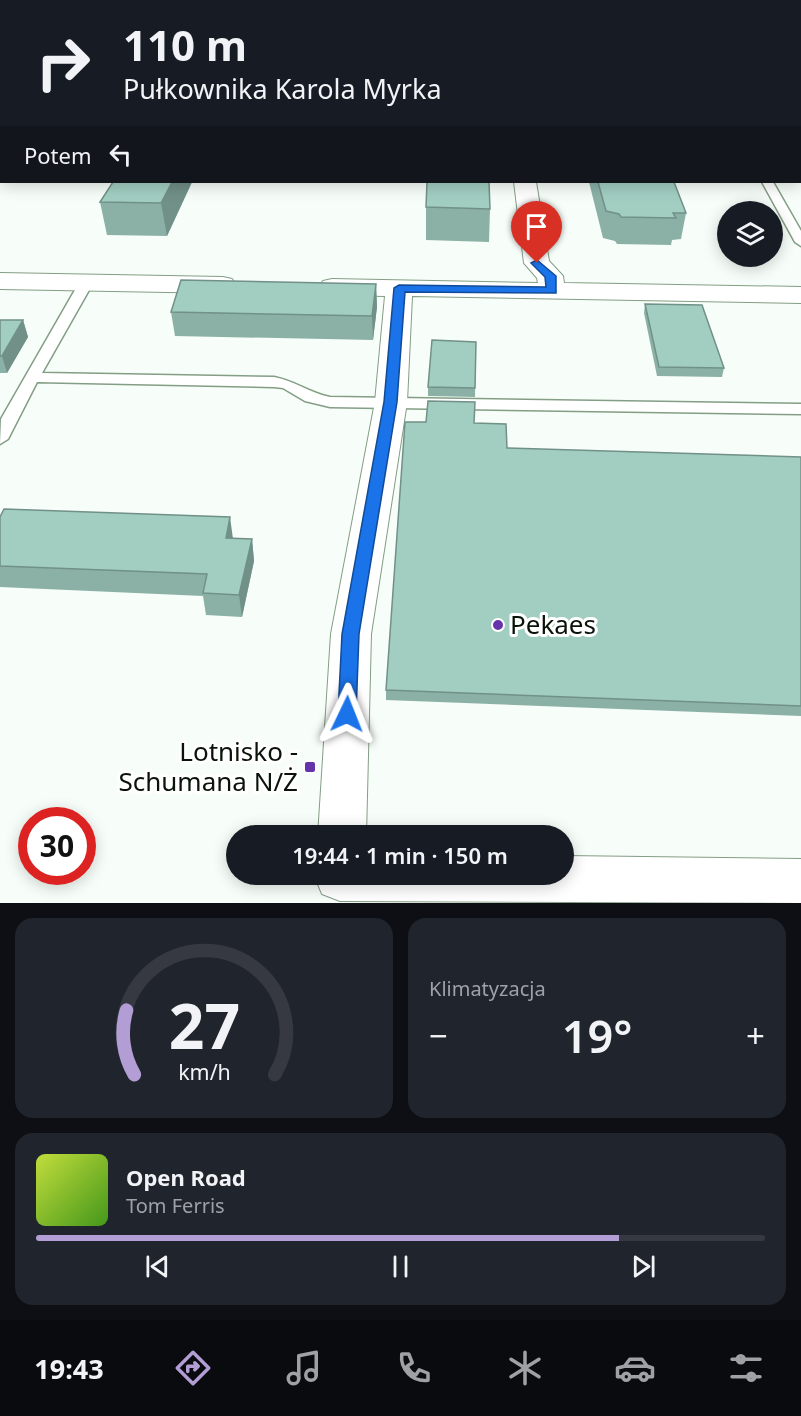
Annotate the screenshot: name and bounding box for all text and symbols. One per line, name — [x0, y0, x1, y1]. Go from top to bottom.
text: 110 m — [123, 16, 247, 73]
icon: right — [24, 24, 102, 102]
text: Pułkownika Karola Myrka — [123, 70, 442, 107]
icon: left — [104, 138, 137, 171]
text: Potem — [24, 140, 92, 170]
pin — [511, 201, 562, 263]
map controls — [717, 201, 783, 267]
button: layers — [717, 201, 783, 267]
icon: arrive — [520, 210, 553, 243]
place label: Pekaes — [510, 606, 596, 642]
marker: Pekaes — [491, 618, 505, 632]
position arrow — [315, 682, 379, 746]
place label: Lotnisko - Schumana N/Ż — [118, 733, 298, 799]
marker: Lotnisko - Schumana N/Ż — [303, 760, 317, 774]
speed limit sign: 30 — [18, 807, 96, 885]
text: 19:44 · 1 min · 150 m — [292, 840, 508, 870]
text: Klimatyzacja — [429, 975, 546, 1002]
text: 27 — [168, 982, 240, 1067]
text: 19° — [562, 1005, 632, 1066]
text: − — [429, 1013, 448, 1058]
text: + — [746, 1013, 765, 1058]
text: km/h — [178, 1057, 230, 1086]
text: Open Road — [126, 1162, 246, 1192]
text: Tom Ferris — [126, 1192, 225, 1219]
icon: previous — [141, 1250, 174, 1283]
icon: pause — [384, 1250, 417, 1283]
icon: next — [627, 1250, 660, 1283]
icon: directions — [172, 1347, 214, 1389]
icon: music — [283, 1347, 325, 1389]
icon: phone — [393, 1347, 435, 1389]
icon: climate — [504, 1347, 546, 1389]
icon: car — [614, 1347, 656, 1389]
icon: filters — [725, 1347, 767, 1389]
text: 19:43 — [34, 1350, 104, 1387]

